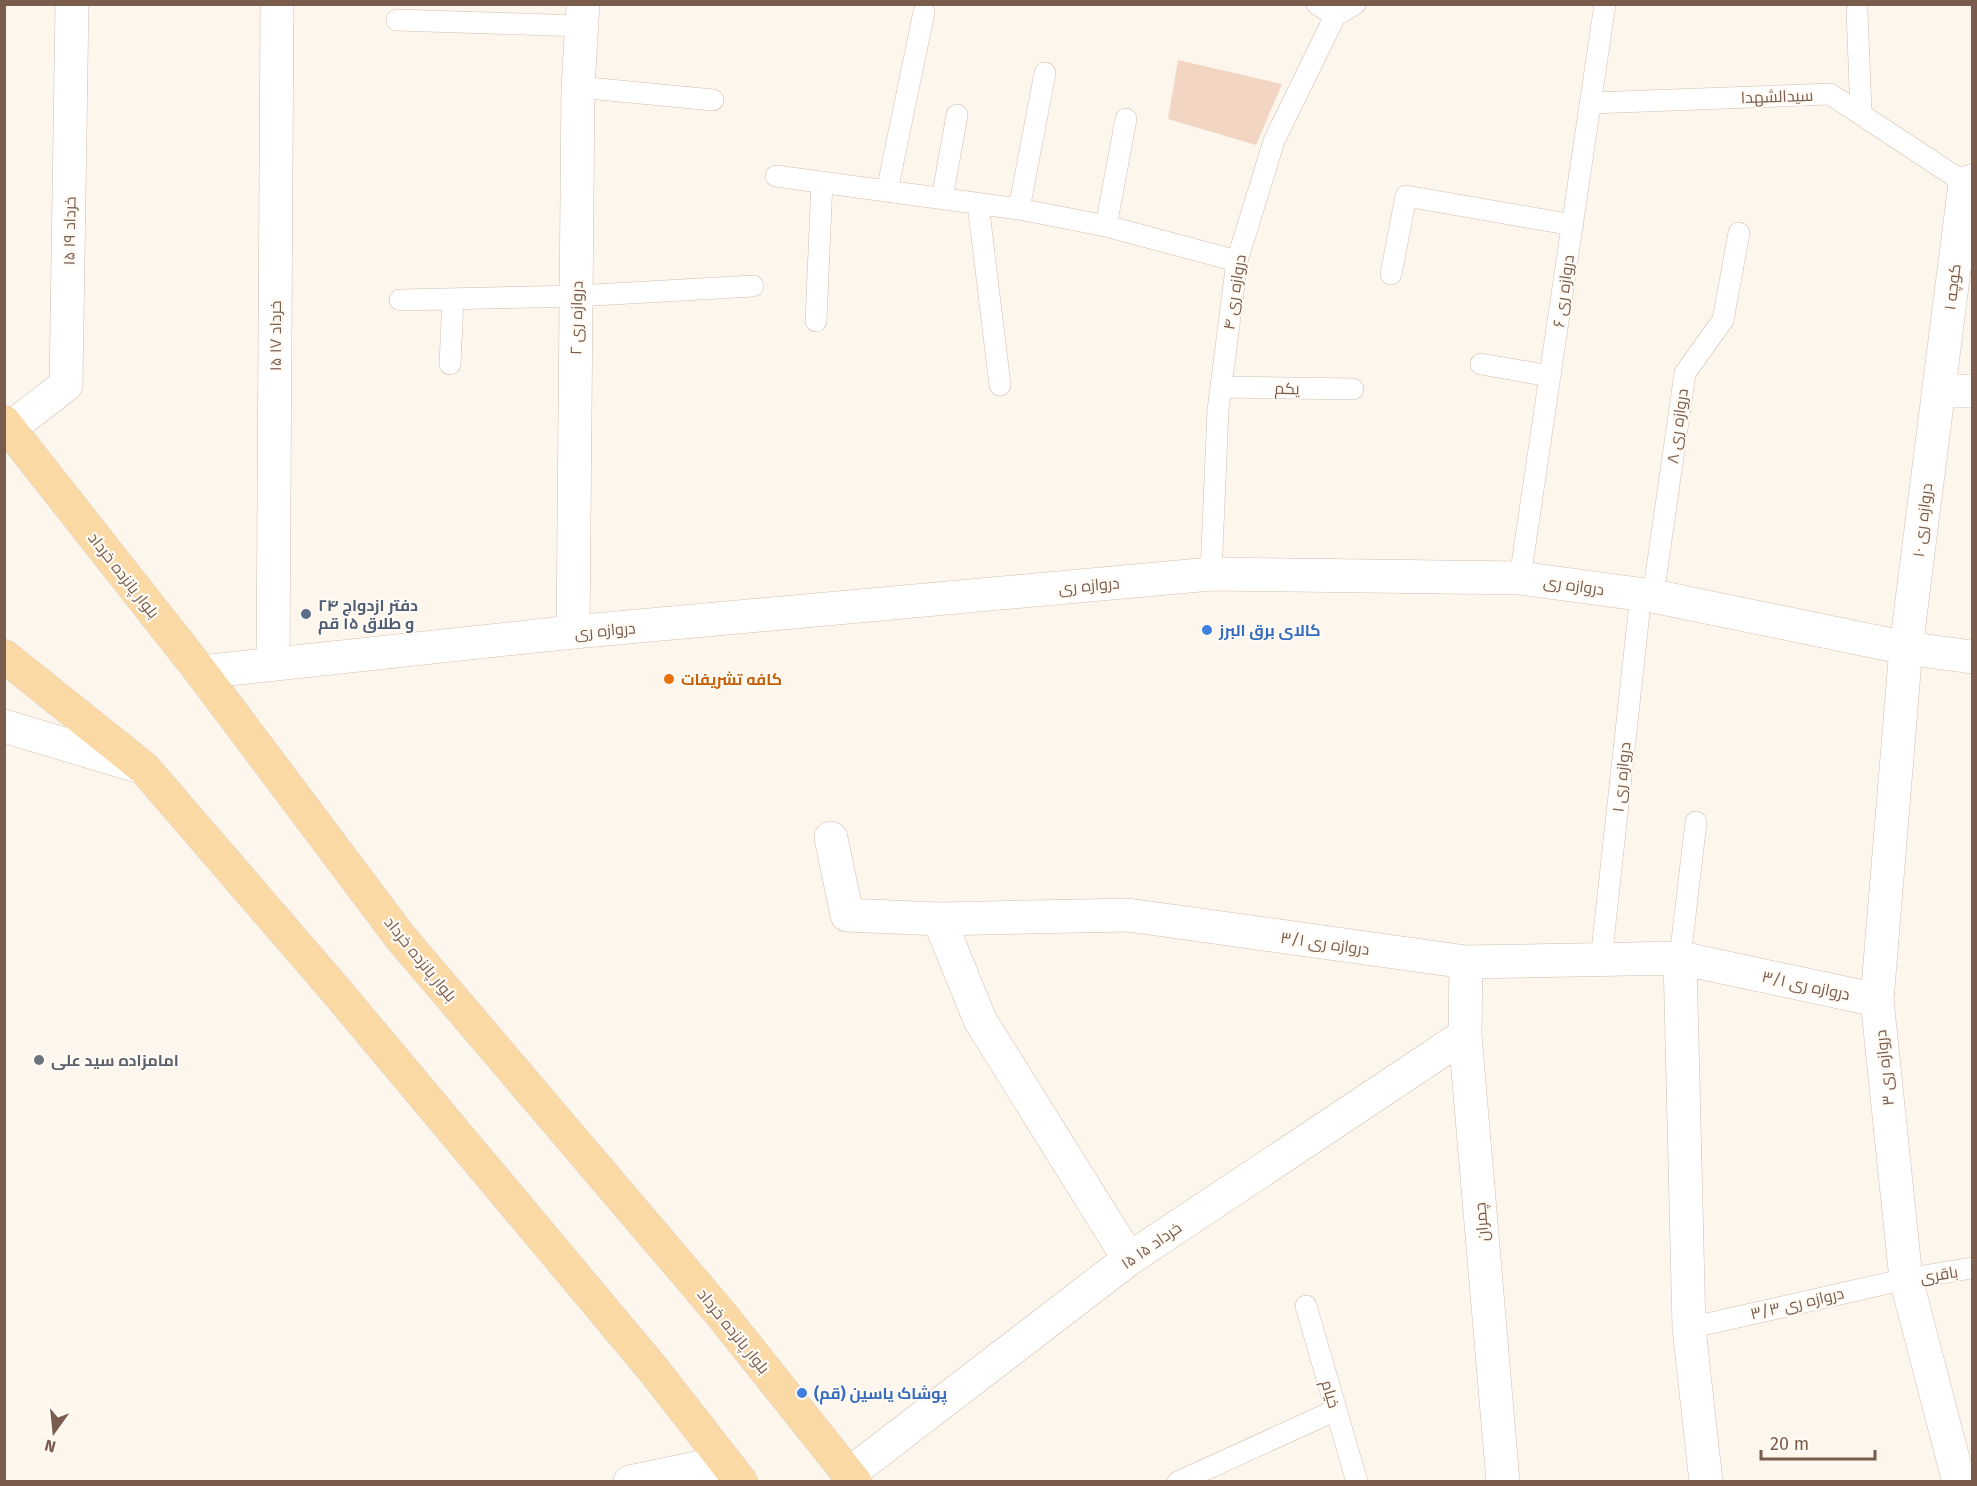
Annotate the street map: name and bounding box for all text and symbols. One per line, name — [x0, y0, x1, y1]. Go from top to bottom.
street label: سیدالشهدا — [1741, 86, 1814, 108]
street label: ۱۵ خرداد ۱۹ — [59, 196, 80, 266]
street label: دروازه ری ۴ — [1219, 253, 1251, 331]
street label: دروازه ری ۶ — [1549, 254, 1579, 329]
street label: کوچه ۱ — [1940, 263, 1967, 312]
street label: دروازه ری ۲ — [566, 281, 588, 355]
street label: ۱۵ خرداد ۱۷ — [266, 301, 285, 371]
street label: یکم — [1274, 379, 1301, 400]
street label: دروازه ری ۸ — [1663, 387, 1693, 465]
street label: دروازه ری ۱۰ — [1909, 482, 1937, 558]
street label: بلوار پانزده خرداد — [83, 528, 163, 623]
street label: دروازه ری — [1542, 572, 1606, 600]
street label: دروازه ری — [1058, 573, 1120, 599]
place label: دفتر ازدواج ۲۴ و طلاق ۱۵ قم — [318, 596, 418, 635]
marker: دفتر ازدواج ۲۴ و طلاق ۱۵ قم — [299, 607, 313, 621]
street label: دروازه ری — [574, 618, 636, 644]
place label: کالای برق البرز — [1218, 621, 1321, 640]
marker: کالای برق البرز — [1200, 623, 1214, 637]
place label: کافه تشریفات — [681, 670, 782, 689]
marker: کافه تشریفات — [662, 672, 676, 686]
street label: دروازه ری ۱ — [1608, 741, 1636, 813]
street label: بلوار پانزده خرداد — [379, 913, 461, 1007]
street label: دروازه ری ۳/۱ — [1279, 928, 1371, 960]
street label: دروازه ری ۳/۱ — [1760, 967, 1852, 1005]
street label: دروازه ری ۳ — [1871, 1029, 1899, 1107]
place label: امامزاده سید علی — [51, 1051, 179, 1070]
marker: امامزاده سید علی — [32, 1053, 46, 1067]
street label: چمران — [1470, 1201, 1495, 1242]
street label: ۱۵ خرداد ۱۵ — [1117, 1218, 1185, 1273]
street label: باقری — [1919, 1262, 1959, 1288]
street label: دروازه ری ۳/۳ — [1748, 1283, 1846, 1324]
street label: بلوار پانزده خرداد — [692, 1285, 774, 1379]
street label: خیام — [1316, 1378, 1344, 1411]
place label: پوشاک یاسین (قم) — [814, 1384, 947, 1405]
marker: پوشاک یاسین (قم) — [795, 1386, 809, 1400]
north arrow — [24, 1402, 84, 1462]
scale bar — [1761, 1423, 1875, 1461]
text: 20 m — [1770, 1433, 1809, 1455]
text: N — [43, 1435, 58, 1457]

